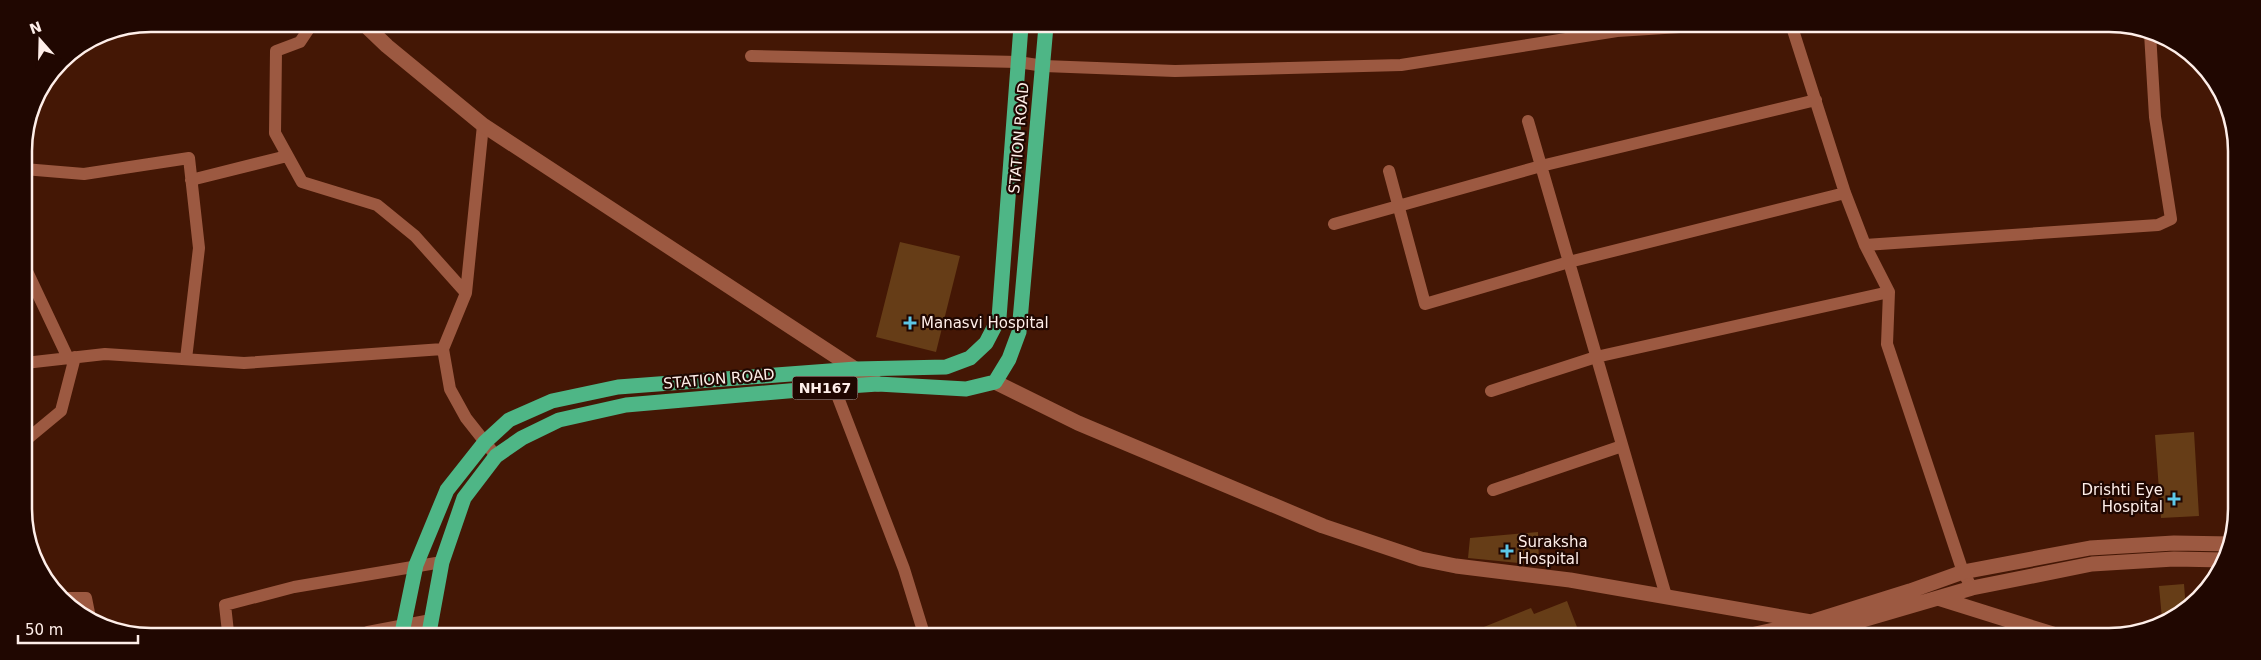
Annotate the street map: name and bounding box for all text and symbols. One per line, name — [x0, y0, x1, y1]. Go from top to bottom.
north arrow — [15, 15, 65, 65]
text: N — [27, 18, 44, 37]
street label: STATION ROAD — [1005, 82, 1033, 194]
place label: Manasvi Hospital — [921, 314, 1049, 332]
marker: Manasvi Hospital — [903, 316, 917, 330]
street label: STATION ROAD — [663, 365, 775, 393]
road number: NH167 — [792, 376, 858, 399]
place label: Drishti Eye Hospital — [2081, 481, 2163, 516]
marker: Drishti Eye Hospital — [2167, 492, 2181, 506]
place label: Suraksha Hospital — [1518, 533, 1588, 568]
marker: Suraksha Hospital — [1500, 544, 1514, 558]
scale bar — [18, 612, 138, 644]
text: 50 m — [25, 621, 63, 639]

